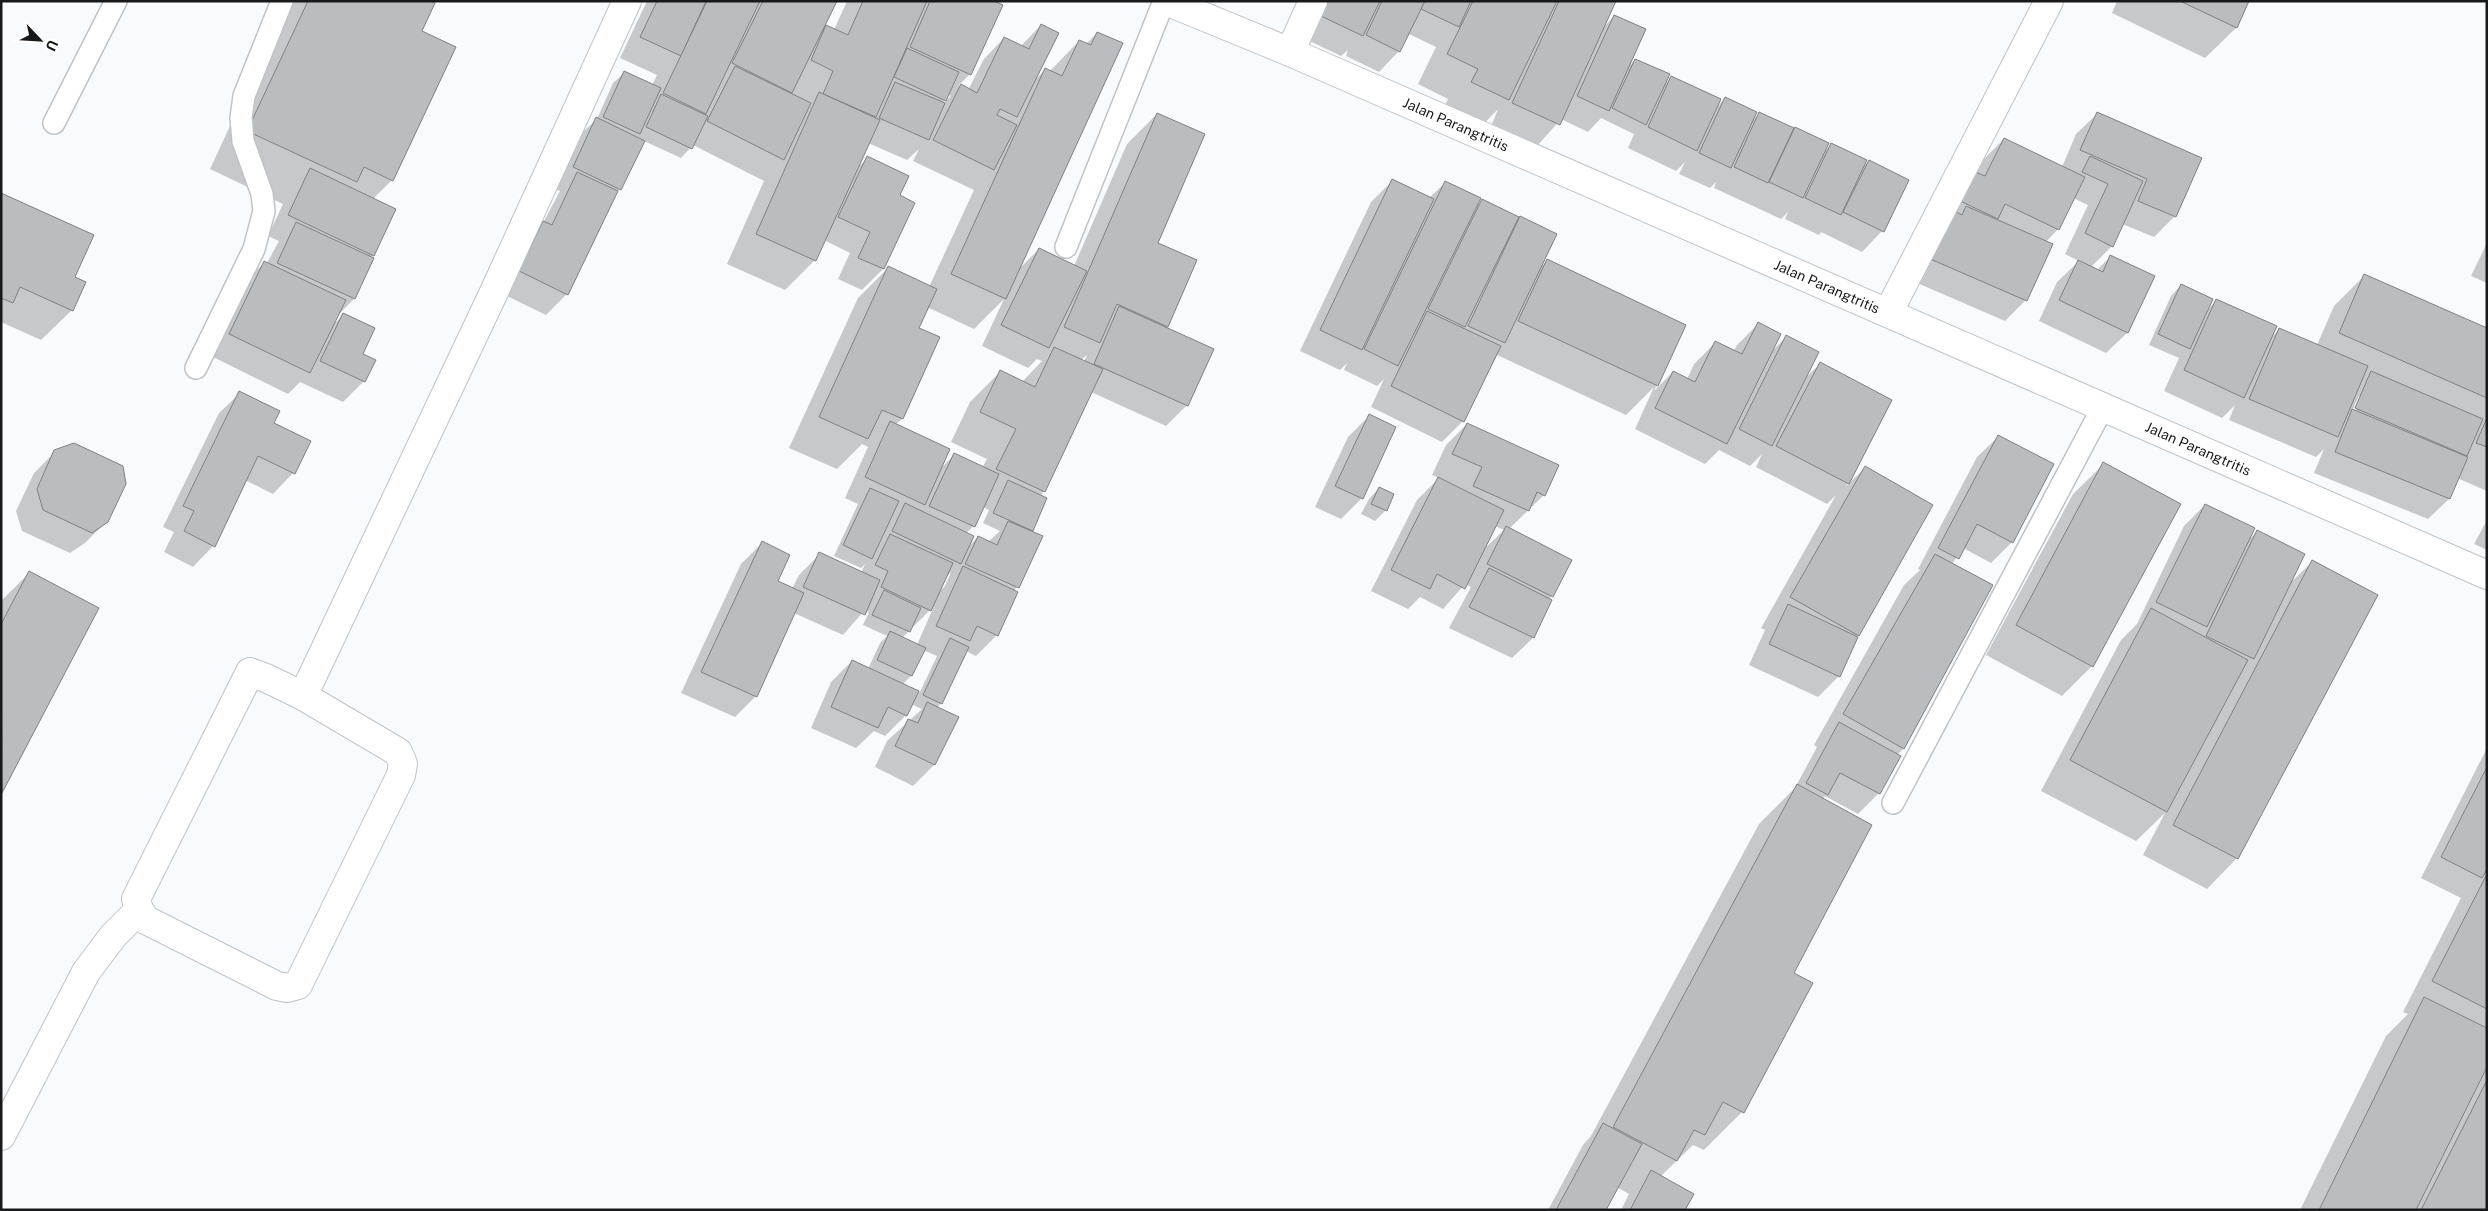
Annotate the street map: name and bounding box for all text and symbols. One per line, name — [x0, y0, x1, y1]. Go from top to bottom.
north arrow — [15, 15, 65, 65]
text: U — [42, 38, 61, 53]
street label: Jalan Parangtritis — [1401, 94, 1511, 154]
street label: Jalan Parangtritis — [1772, 257, 1882, 317]
street label: Jalan Parangtritis — [2143, 419, 2253, 479]

